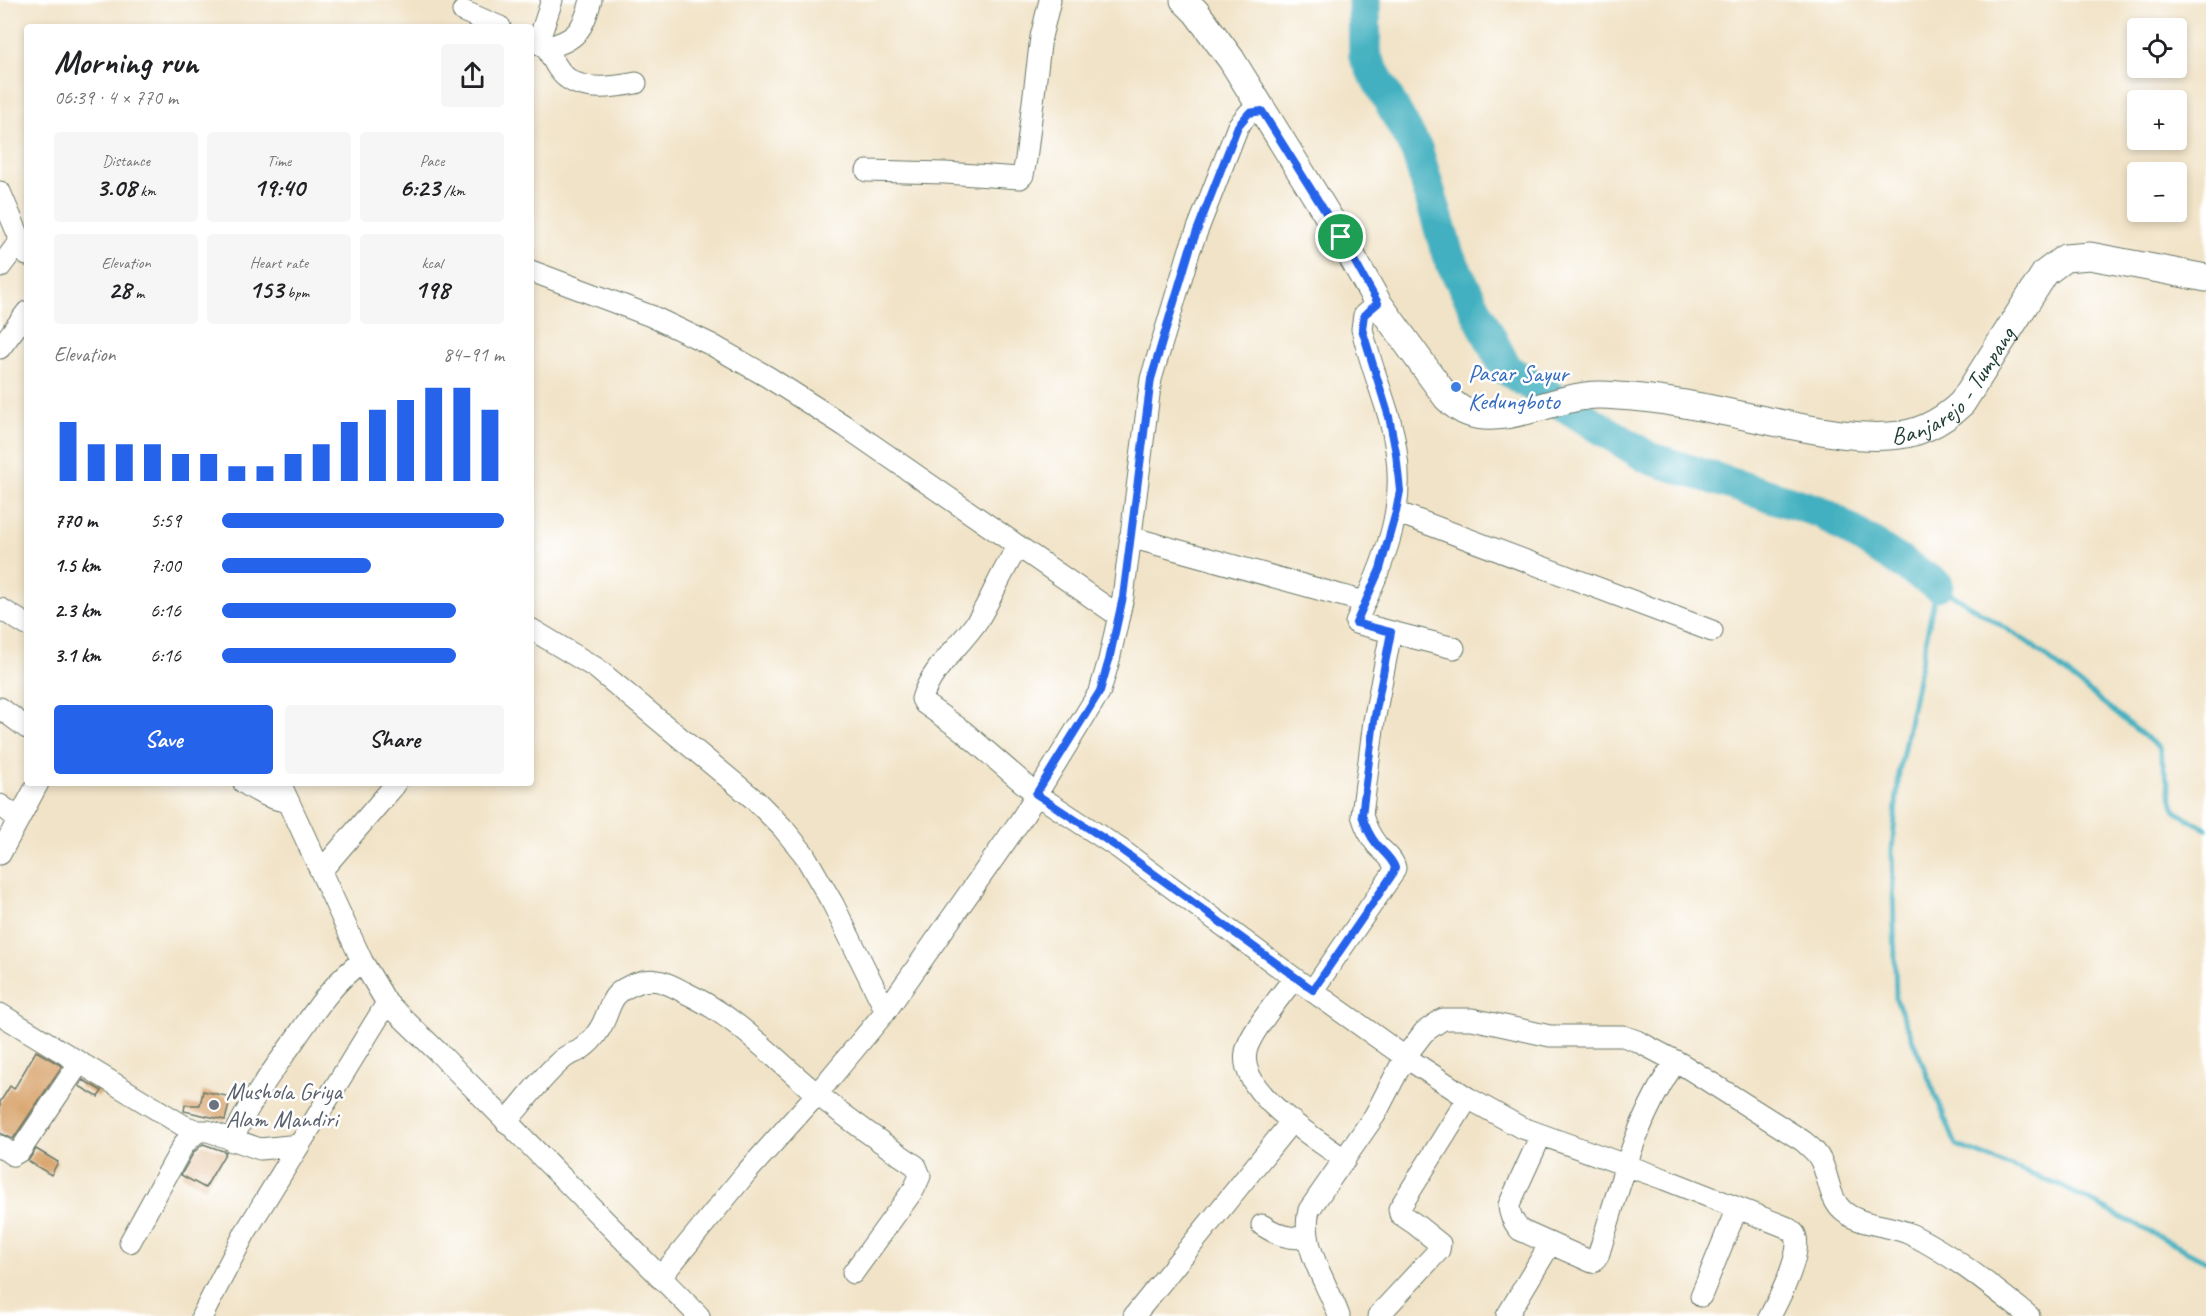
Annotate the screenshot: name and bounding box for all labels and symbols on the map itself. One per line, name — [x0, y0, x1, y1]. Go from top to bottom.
pin — [1315, 211, 1366, 262]
street label: Banjarejo - Tumpang — [1890, 320, 2023, 451]
place label: Pasar Sayur Kedungboto — [1468, 358, 1570, 416]
marker: Pasar Sayur Kedungboto — [1449, 380, 1463, 394]
place label: Mushola Griya Alam Mandiri — [226, 1076, 343, 1134]
marker: Mushola Griya Alam Mandiri — [207, 1098, 221, 1112]

